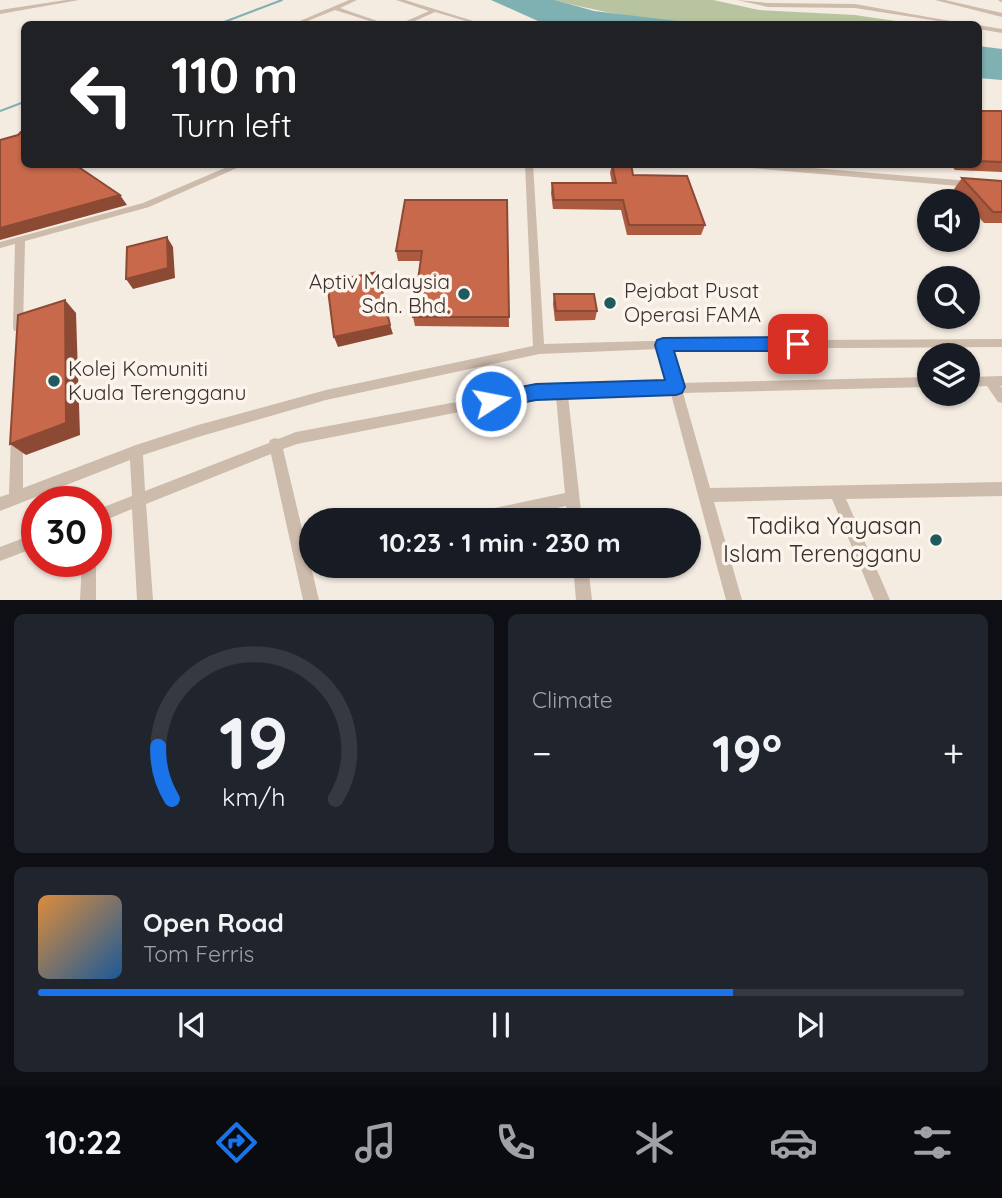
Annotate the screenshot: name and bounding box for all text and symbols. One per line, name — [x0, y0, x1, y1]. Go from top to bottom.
text: 110 m — [171, 44, 298, 105]
icon: left — [56, 49, 147, 140]
text: Turn left — [171, 105, 292, 145]
map controls — [917, 189, 980, 406]
button: sound — [917, 189, 980, 252]
button: search — [917, 266, 980, 329]
place label: Aptiv Malaysia Sdn. Bhd. — [309, 268, 450, 318]
place label: Pejabat Pusat Operasi FAMA — [624, 277, 761, 327]
marker: Aptiv Malaysia Sdn. Bhd. — [456, 286, 472, 302]
marker: Pejabat Pusat Operasi FAMA — [602, 295, 618, 311]
pin — [768, 314, 828, 374]
icon: arrive — [779, 325, 817, 363]
button: layers — [917, 343, 980, 406]
place label: Kolej Komuniti Kuala Terengganu — [68, 355, 246, 405]
position arrow — [454, 364, 528, 438]
marker: Kolej Komuniti Kuala Terengganu — [46, 373, 62, 389]
speed limit sign: 30 — [21, 486, 112, 577]
place label: Tadika Yayasan Islam Terengganu — [723, 510, 922, 568]
text: 10:23 · 1 min · 230 m — [379, 526, 621, 559]
marker: Tadika Yayasan Islam Terengganu — [928, 532, 944, 548]
text: Climate — [532, 685, 613, 714]
text: 19 — [219, 697, 289, 788]
text: 19° — [712, 720, 782, 785]
text: − — [532, 729, 552, 777]
text: + — [943, 729, 964, 777]
text: km/h — [222, 781, 286, 812]
text: Open Road — [143, 906, 284, 939]
text: Tom Ferris — [143, 939, 254, 968]
icon: previous — [173, 1006, 211, 1044]
icon: pause — [482, 1006, 520, 1044]
icon: next — [791, 1006, 829, 1044]
icon: directions — [212, 1118, 261, 1167]
icon: music — [351, 1118, 400, 1167]
icon: phone — [491, 1118, 540, 1167]
icon: climate — [630, 1118, 679, 1167]
icon: car — [769, 1118, 818, 1167]
icon: filters — [908, 1118, 957, 1167]
text: 10:22 — [45, 1122, 122, 1162]

